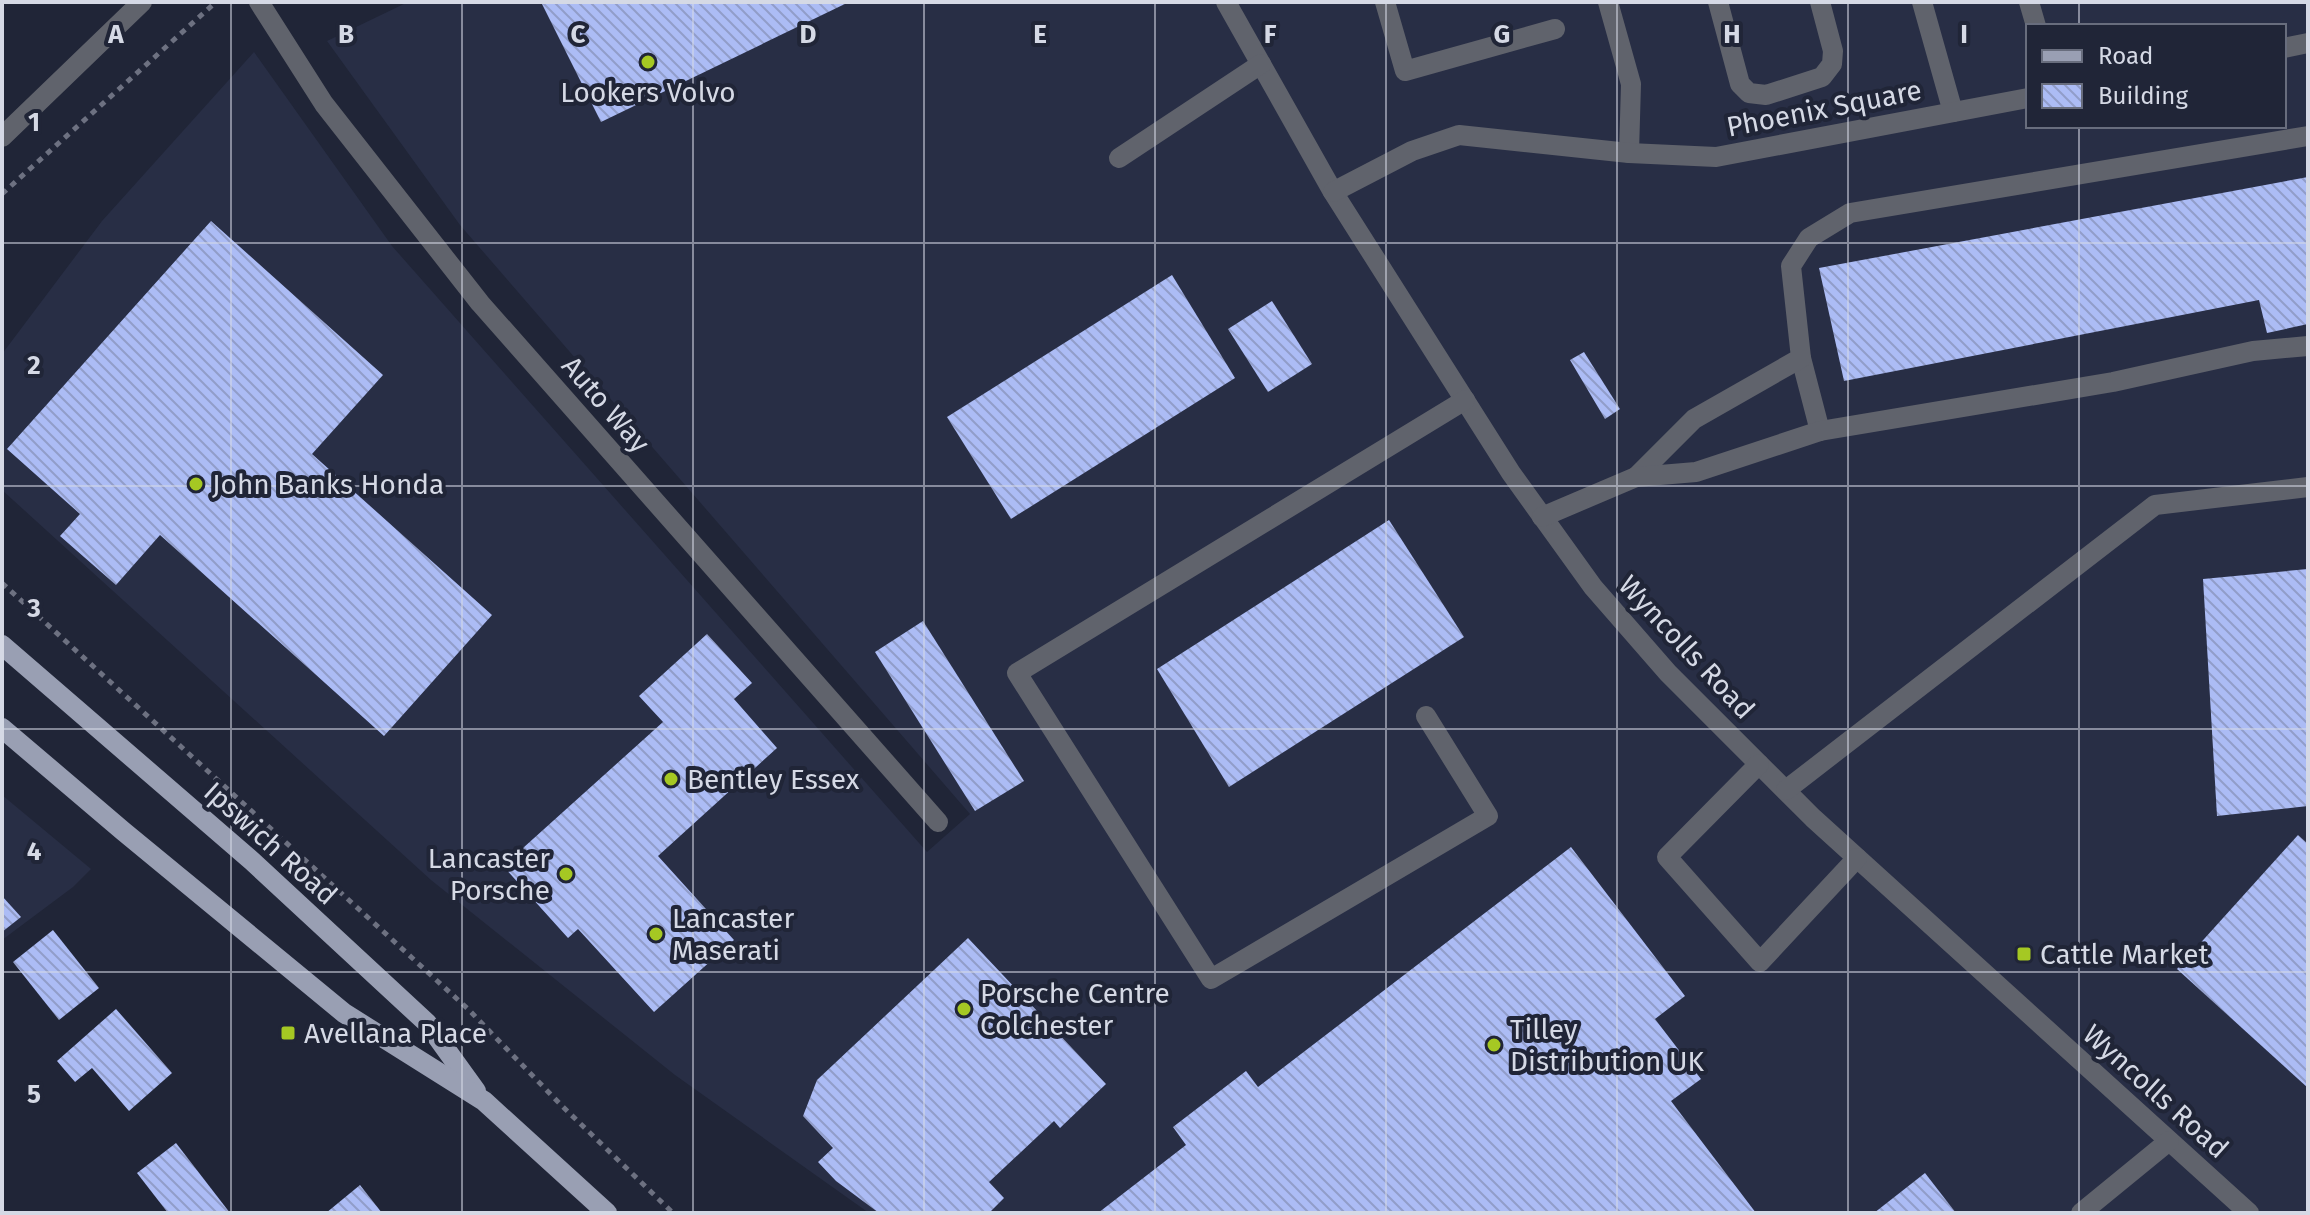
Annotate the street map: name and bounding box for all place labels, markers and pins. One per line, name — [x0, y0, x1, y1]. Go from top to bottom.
marker: Lookers Volvo — [639, 53, 657, 71]
place label: Lookers Volvo — [560, 76, 736, 109]
place label: John Banks Honda — [212, 468, 444, 501]
marker: John Banks Honda — [187, 475, 205, 493]
place label: Bentley Essex — [687, 763, 860, 796]
marker: Bentley Essex — [662, 770, 680, 788]
place label: Lancaster Porsche — [428, 842, 550, 907]
marker: Lancaster Porsche — [557, 865, 575, 883]
place label: Lancaster Maserati — [672, 902, 794, 967]
marker: Lancaster Maserati — [647, 925, 665, 943]
place label: Cattle Market — [2040, 938, 2209, 971]
marker: Cattle Market — [2015, 945, 2033, 963]
place label: Porsche Centre Colchester — [980, 977, 1170, 1042]
marker: Porsche Centre Colchester — [955, 1000, 973, 1018]
place label: Tilley Distribution UK — [1510, 1013, 1704, 1078]
place label: Avellana Place — [304, 1017, 487, 1050]
marker: Avellana Place — [279, 1024, 297, 1042]
marker: Tilley Distribution UK — [1485, 1036, 1503, 1054]

